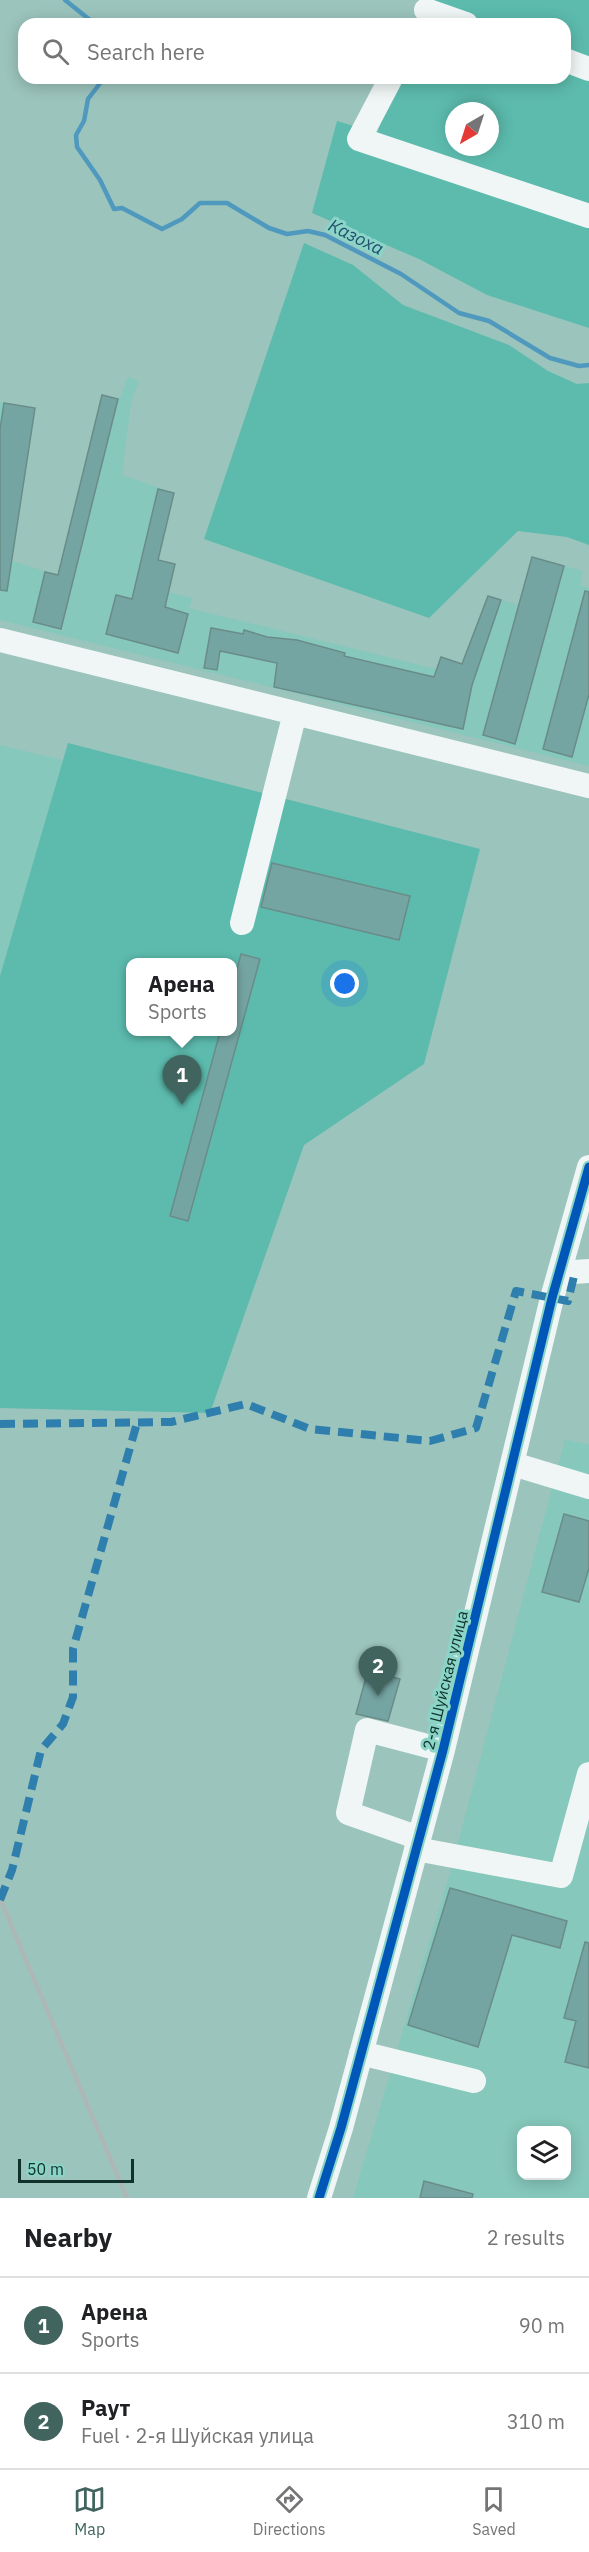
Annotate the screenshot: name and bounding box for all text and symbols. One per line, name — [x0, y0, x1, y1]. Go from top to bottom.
search box — [18, 18, 571, 84]
icon: search — [39, 35, 72, 68]
text: Search here — [87, 37, 205, 66]
north arrow — [445, 102, 499, 156]
water label: Казоха — [325, 213, 388, 260]
popup — [126, 958, 237, 1036]
text: Арена — [148, 969, 215, 998]
your location — [330, 969, 359, 998]
text: Sports — [148, 998, 207, 1025]
pin: 1 — [162, 1056, 201, 1105]
street label: 2-я Шуйская улица — [418, 1608, 472, 1752]
pin: 2 — [358, 1646, 398, 1696]
map controls — [517, 2126, 571, 2180]
button: layers — [517, 2126, 571, 2180]
scale bar — [18, 2156, 134, 2184]
text: 50 m — [27, 2159, 64, 2179]
text: Nearby — [24, 2220, 112, 2254]
text: 2 results — [487, 2224, 565, 2251]
text: Арена — [81, 2297, 148, 2326]
text: 1 — [38, 2312, 50, 2339]
text: 90 m — [519, 2312, 565, 2339]
text: Sports — [81, 2326, 140, 2353]
text: Раут — [81, 2393, 130, 2422]
text: 2 — [38, 2408, 50, 2435]
text: 310 m — [507, 2408, 565, 2435]
text: Fuel · 2-я Шуйская улица — [81, 2422, 314, 2449]
tab: Map — [73, 2483, 106, 2539]
tab: Directions — [253, 2483, 326, 2539]
tab: Saved — [472, 2483, 516, 2539]

